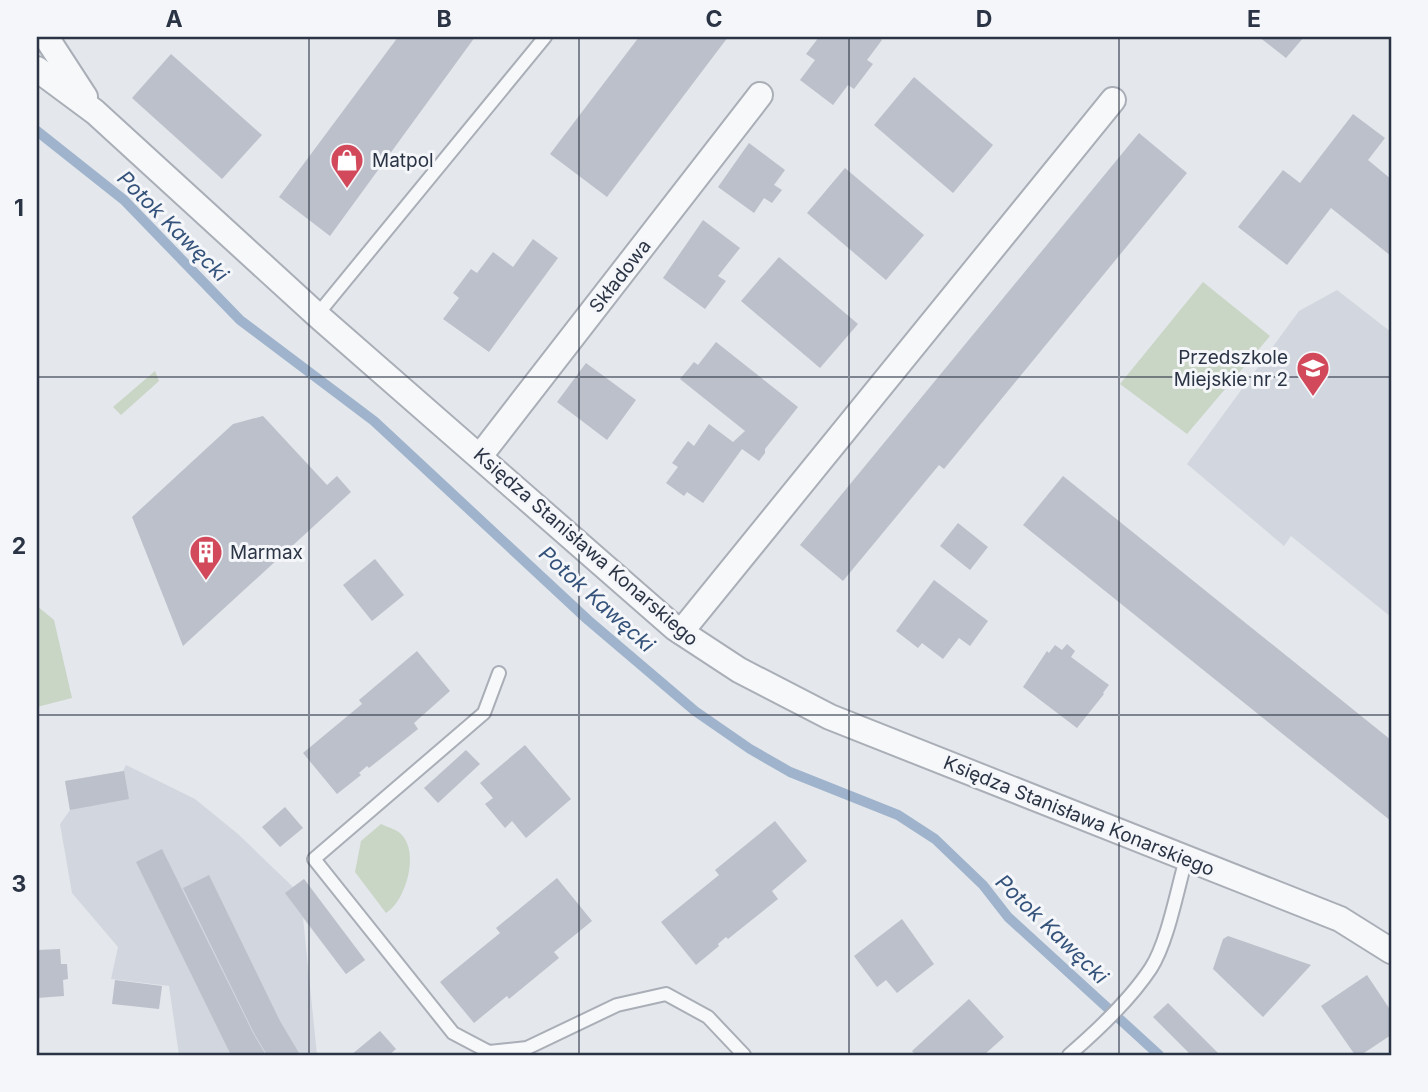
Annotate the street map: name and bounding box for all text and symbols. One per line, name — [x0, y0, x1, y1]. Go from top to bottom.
text: A — [165, 5, 183, 33]
text: B — [436, 5, 452, 33]
text: C — [705, 5, 723, 33]
text: D — [976, 5, 992, 33]
text: E — [1247, 5, 1261, 33]
shop icon: Matpol — [328, 141, 366, 190]
place label: Matpol — [372, 149, 434, 172]
water label: Potok Kawęcki — [112, 165, 234, 287]
text: 1 — [14, 194, 24, 222]
street label: Składowa — [584, 235, 656, 317]
place label: Przedszkole Miejskie nr 2 — [1174, 346, 1288, 391]
school or university icon: Przedszkole Miejskie nr 2 — [1294, 349, 1332, 398]
street label: Księdza Stanisława Konarskiego — [469, 443, 703, 651]
text: 2 — [12, 532, 26, 560]
building icon: Marmax — [187, 533, 225, 582]
place label: Marmax — [230, 541, 303, 564]
water label: Potok Kawęcki — [534, 541, 660, 658]
street label: Księdza Stanisława Konarskiego — [940, 751, 1218, 881]
water label: Potok Kawęcki — [991, 869, 1114, 989]
text: 3 — [12, 870, 26, 898]

